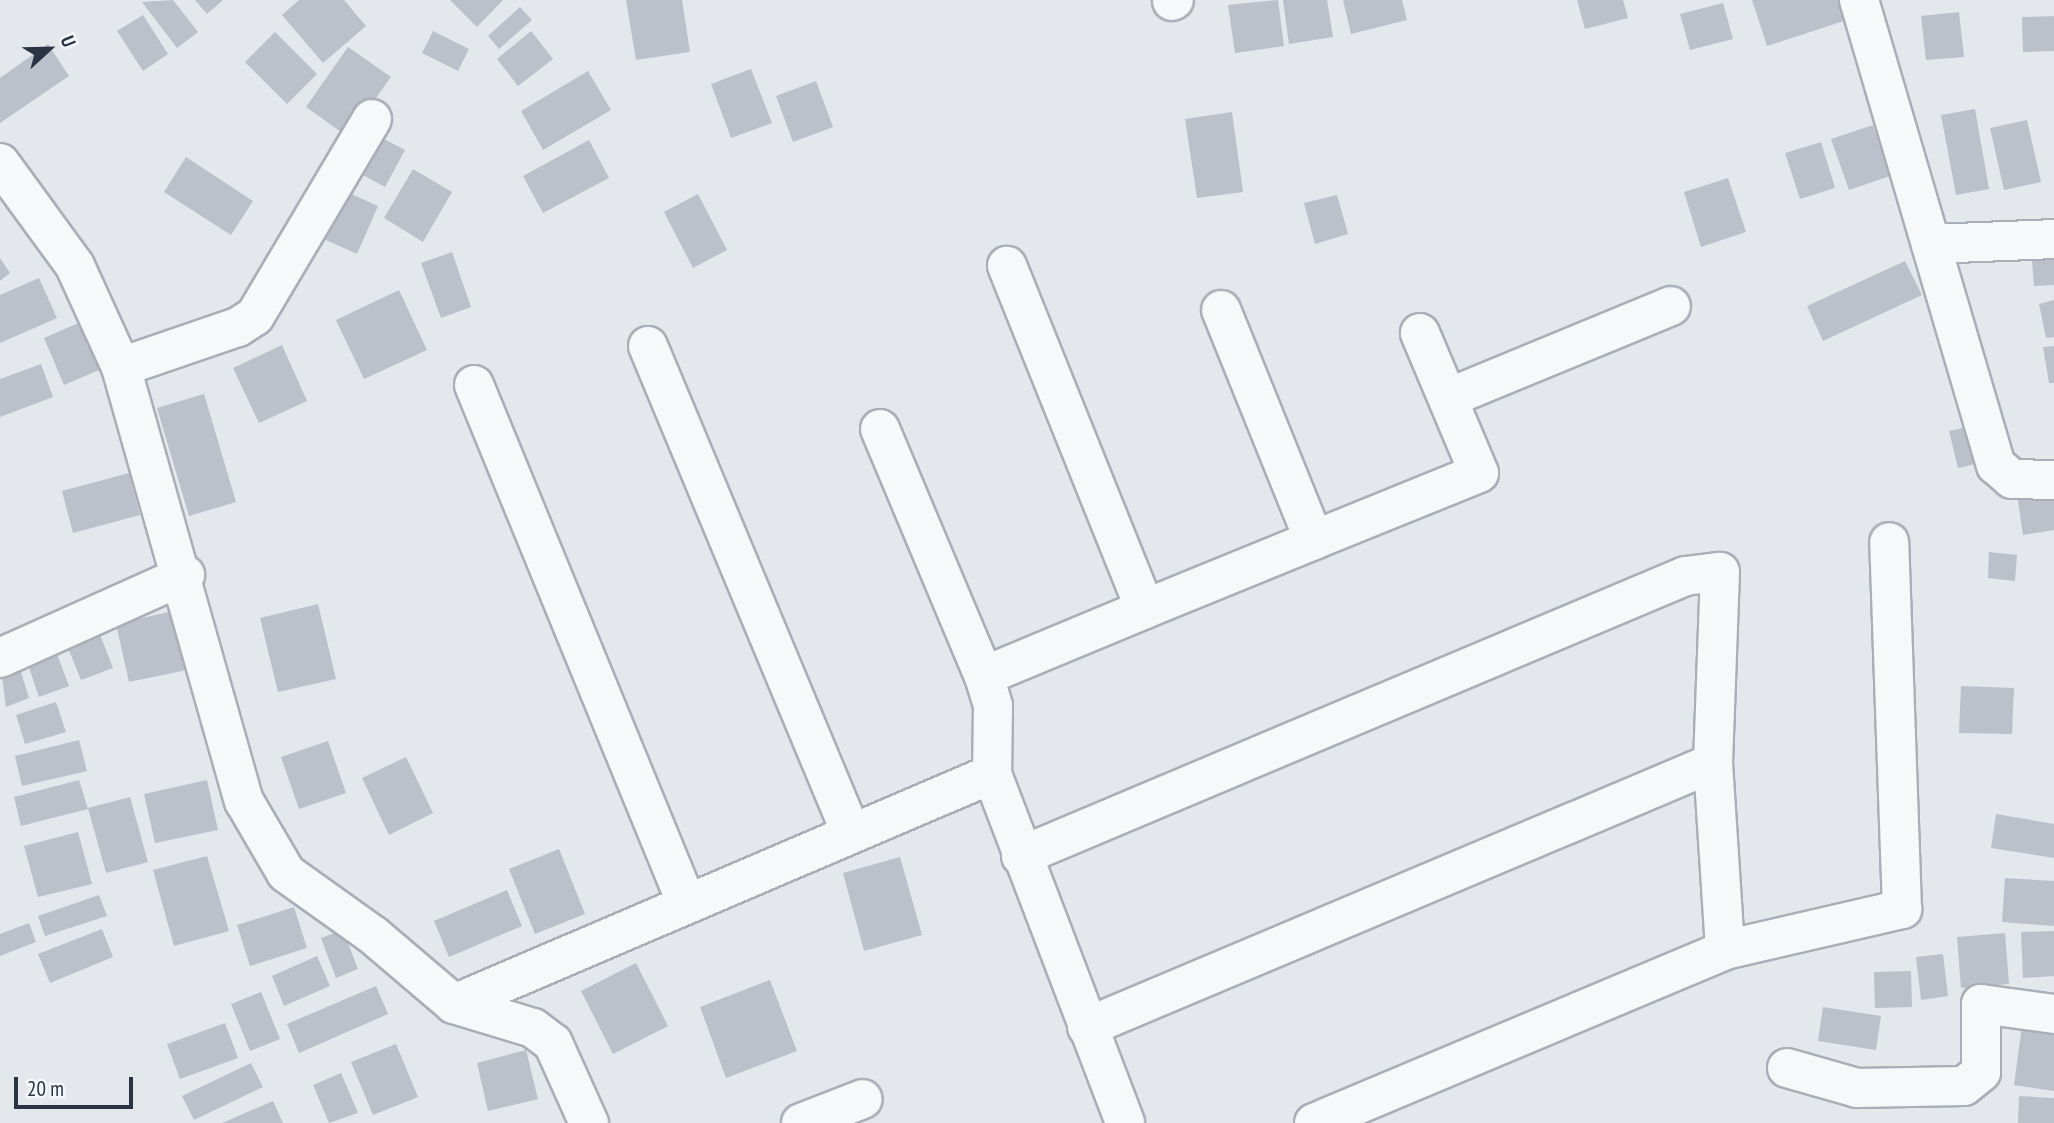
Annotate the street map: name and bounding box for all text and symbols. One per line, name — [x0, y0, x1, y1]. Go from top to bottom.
north arrow — [14, 14, 84, 84]
text: U — [56, 32, 81, 50]
scale bar — [18, 1064, 136, 1108]
text: 20 m — [27, 1075, 64, 1102]

